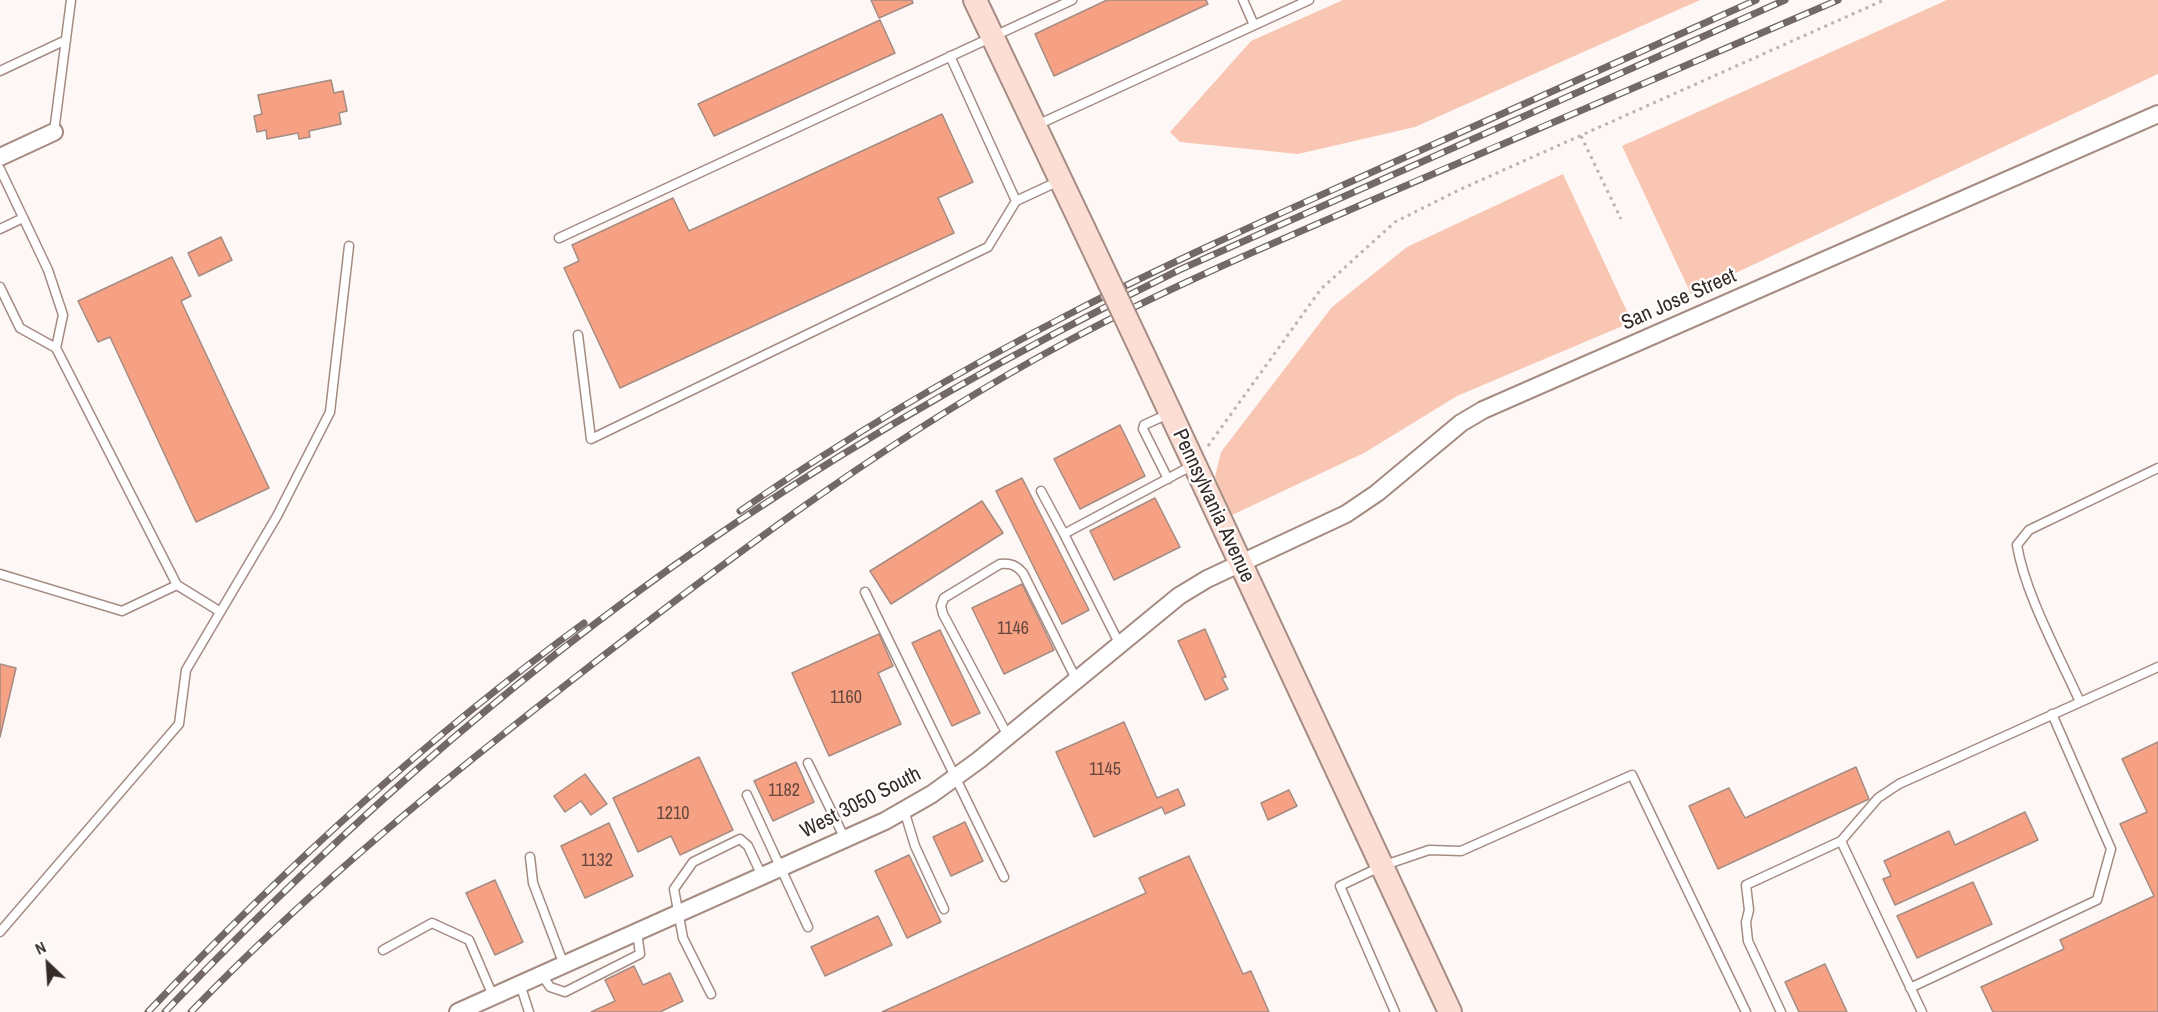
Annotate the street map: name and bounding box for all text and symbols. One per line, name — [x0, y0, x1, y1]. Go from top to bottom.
street label: San Jose Street — [1618, 264, 1740, 336]
street label: Pennsylvania Avenue — [1166, 425, 1260, 587]
house number: 1146 — [997, 618, 1029, 640]
house number: 1160 — [830, 687, 862, 709]
house number: 1145 — [1089, 759, 1121, 781]
street label: West 3050 South — [797, 762, 925, 844]
house number: 1182 — [768, 780, 800, 802]
house number: 1210 — [657, 803, 689, 825]
house number: 1132 — [581, 850, 613, 872]
north arrow — [18, 934, 78, 994]
text: N — [31, 936, 49, 960]

